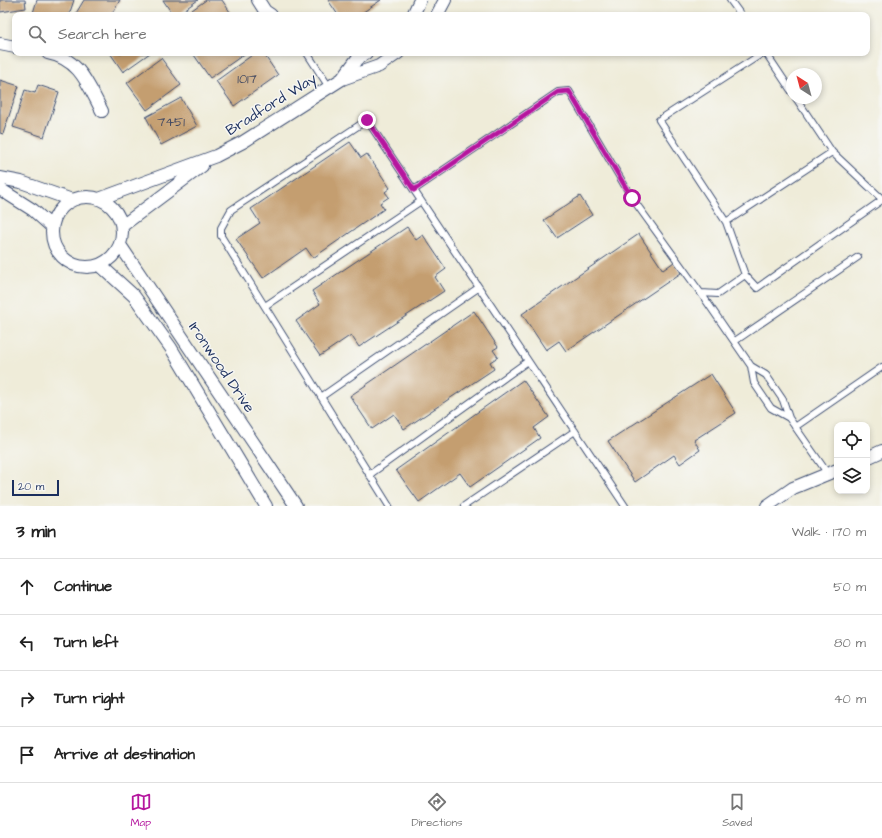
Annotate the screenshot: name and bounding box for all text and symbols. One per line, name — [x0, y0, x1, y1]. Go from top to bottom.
search box — [12, 12, 870, 56]
icon: search — [26, 23, 48, 45]
text: Search here — [58, 24, 147, 45]
street label: Bradford Way — [222, 68, 321, 142]
north arrow — [786, 68, 822, 104]
house number: 1017 — [237, 70, 257, 88]
route end — [358, 111, 376, 129]
house number: 7451 — [157, 113, 185, 131]
route start — [623, 189, 641, 207]
street label: Ironwood Drive — [183, 318, 260, 417]
map controls — [834, 422, 870, 494]
button: locate — [834, 422, 870, 458]
button: layers — [834, 458, 870, 494]
scale bar — [12, 478, 59, 497]
text: 20 m — [18, 479, 44, 494]
text: 3 min — [16, 520, 56, 544]
text: Walk · 170 m — [792, 523, 866, 541]
icon: ahead — [16, 576, 38, 598]
text: Continue — [54, 576, 112, 597]
text: 50 m — [833, 578, 866, 596]
icon: left — [16, 632, 38, 654]
text: Turn left — [54, 632, 118, 653]
text: 80 m — [834, 634, 866, 652]
icon: right — [16, 688, 38, 710]
text: Turn right — [54, 688, 125, 709]
text: 40 m — [834, 690, 866, 708]
icon: arrive — [16, 744, 38, 766]
text: Arrive at destination — [54, 744, 195, 765]
tab: Map — [130, 791, 152, 830]
tab: Directions — [411, 791, 463, 830]
tab: Saved — [722, 791, 752, 830]

